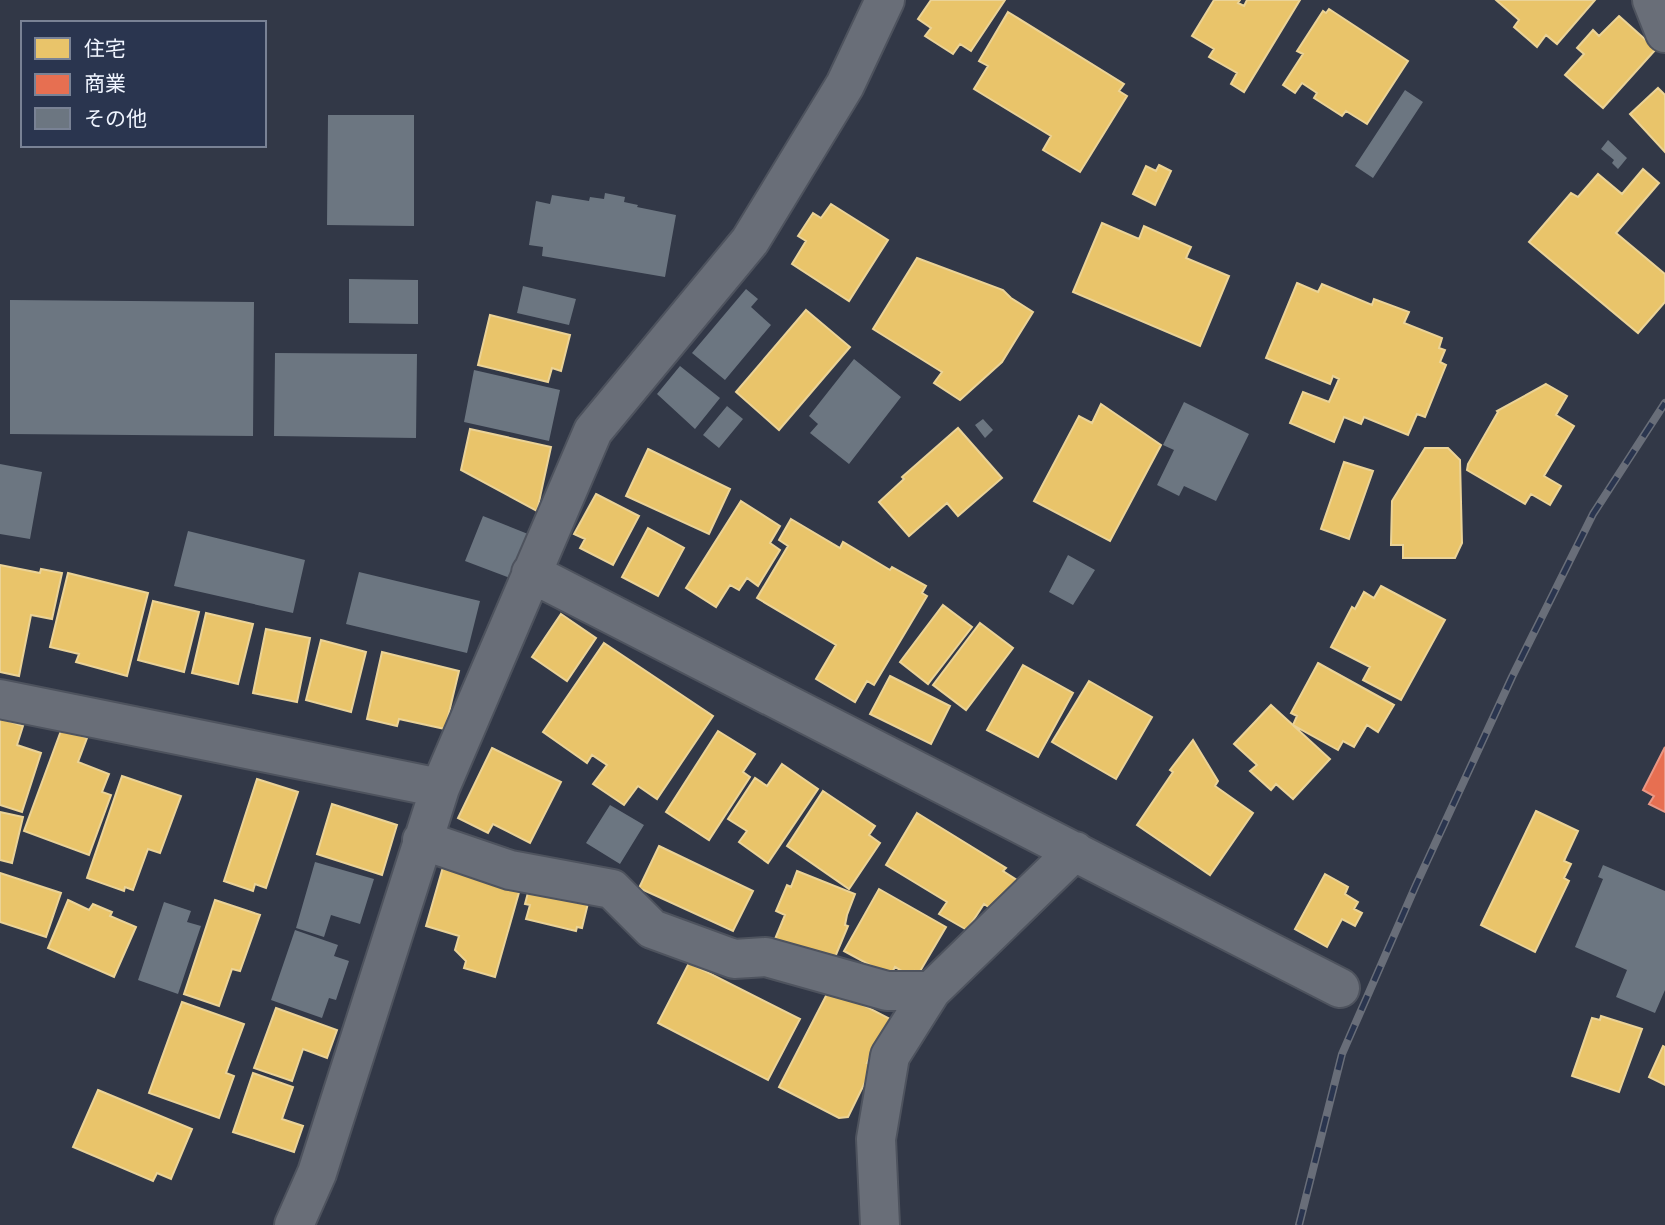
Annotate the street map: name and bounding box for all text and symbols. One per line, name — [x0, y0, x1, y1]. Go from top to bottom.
legend — [21, 21, 266, 147]
text: 住宅 — [84, 36, 126, 61]
text: 商業 — [84, 71, 126, 96]
text: その他 — [84, 106, 147, 131]

